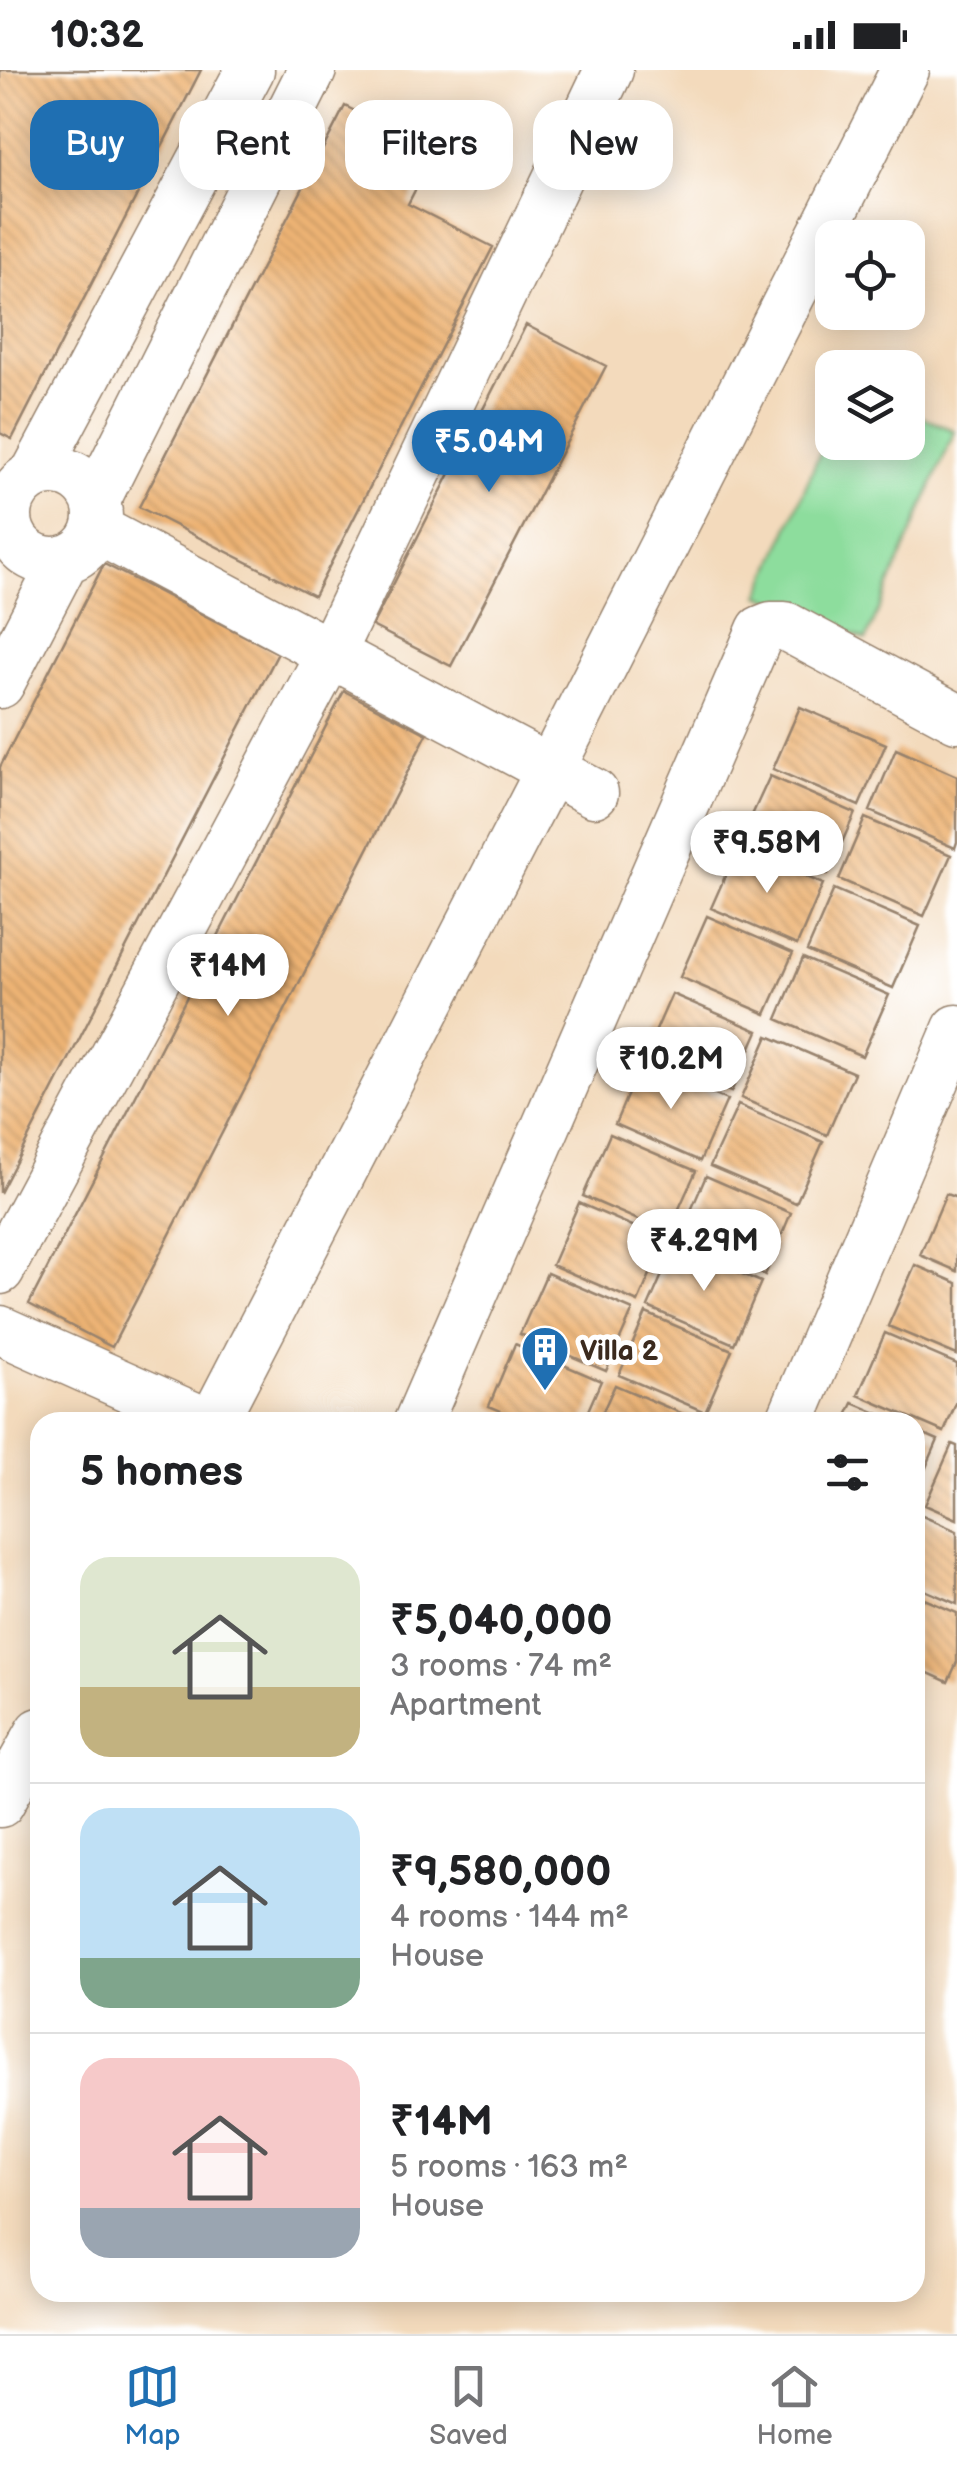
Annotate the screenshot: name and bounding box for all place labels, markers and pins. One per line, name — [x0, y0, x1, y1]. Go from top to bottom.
pin: ₹5.04M — [408, 410, 570, 495]
pin: ₹9.58M — [686, 811, 848, 896]
pin: ₹14M — [169, 934, 287, 1019]
pin: ₹10.2M — [590, 1027, 752, 1112]
pin: ₹4.29M — [623, 1209, 785, 1294]
building icon: Villa 2 — [519, 1324, 571, 1392]
place label: Villa 2 — [580, 1335, 658, 1368]

